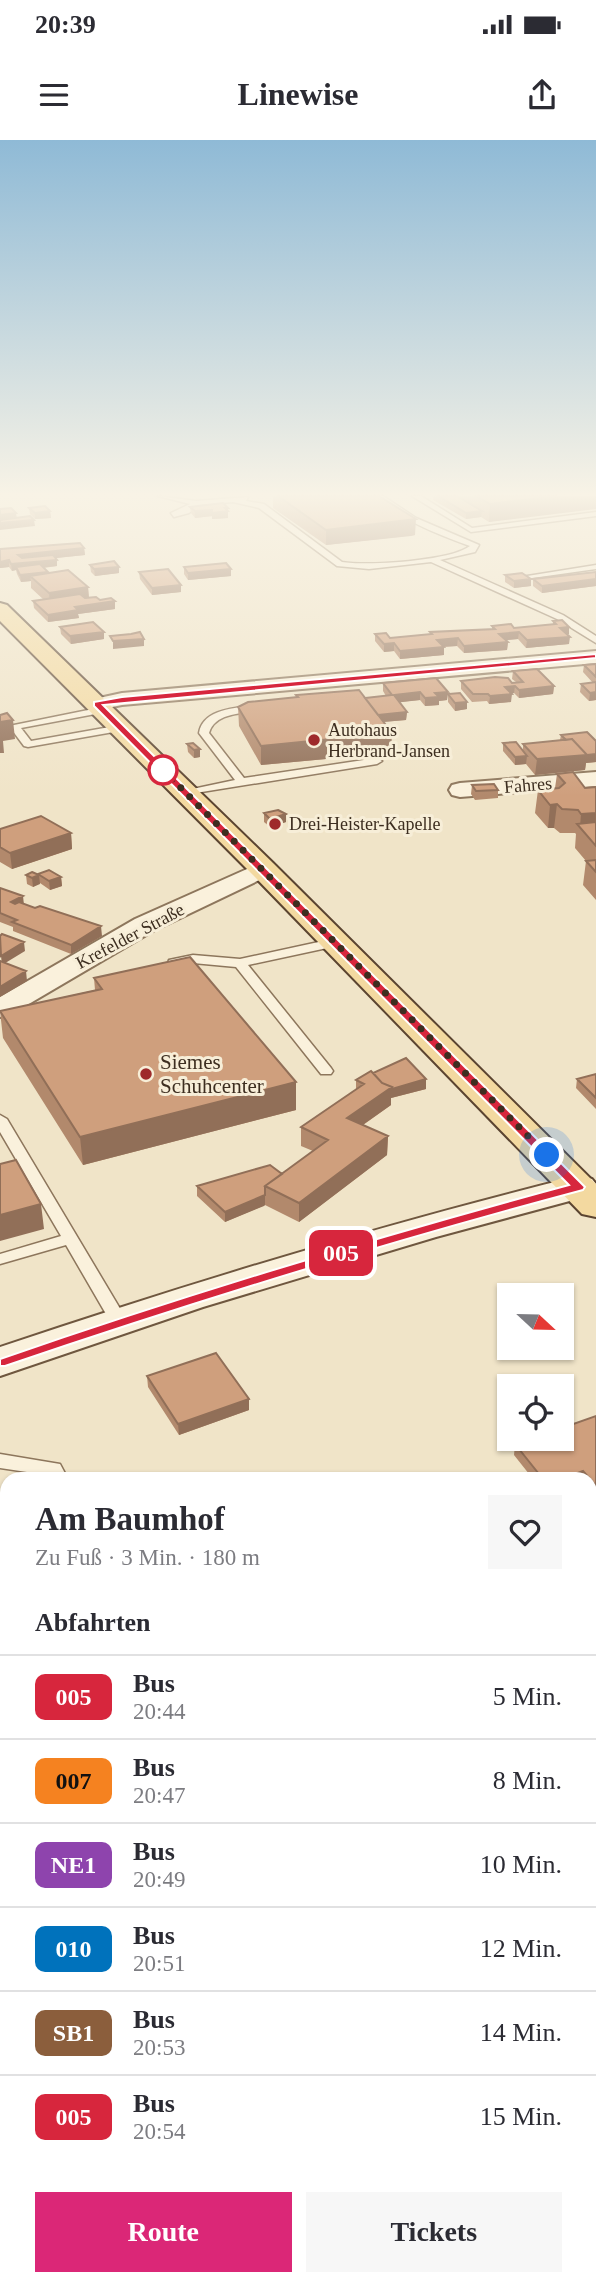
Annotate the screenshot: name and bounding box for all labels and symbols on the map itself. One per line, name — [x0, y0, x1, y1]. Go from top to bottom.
place label: Autohaus Herbrand-Jansen — [328, 720, 450, 761]
marker: Autohaus Herbrand-Jansen — [306, 732, 322, 748]
unlabelled marker — [148, 755, 178, 785]
street label: Fahres — [503, 773, 553, 797]
place label: Drei-Heister-Kapelle — [289, 814, 441, 834]
marker: Drei-Heister-Kapelle — [267, 816, 283, 832]
street label: Krefelder Straße — [73, 899, 187, 973]
place label: Siemes Schuhcenter — [160, 1050, 264, 1098]
marker: Siemes Schuhcenter — [138, 1066, 154, 1082]
your location — [529, 1137, 564, 1172]
line badge: 005 — [301, 1230, 381, 1276]
north arrow — [497, 1283, 574, 1360]

